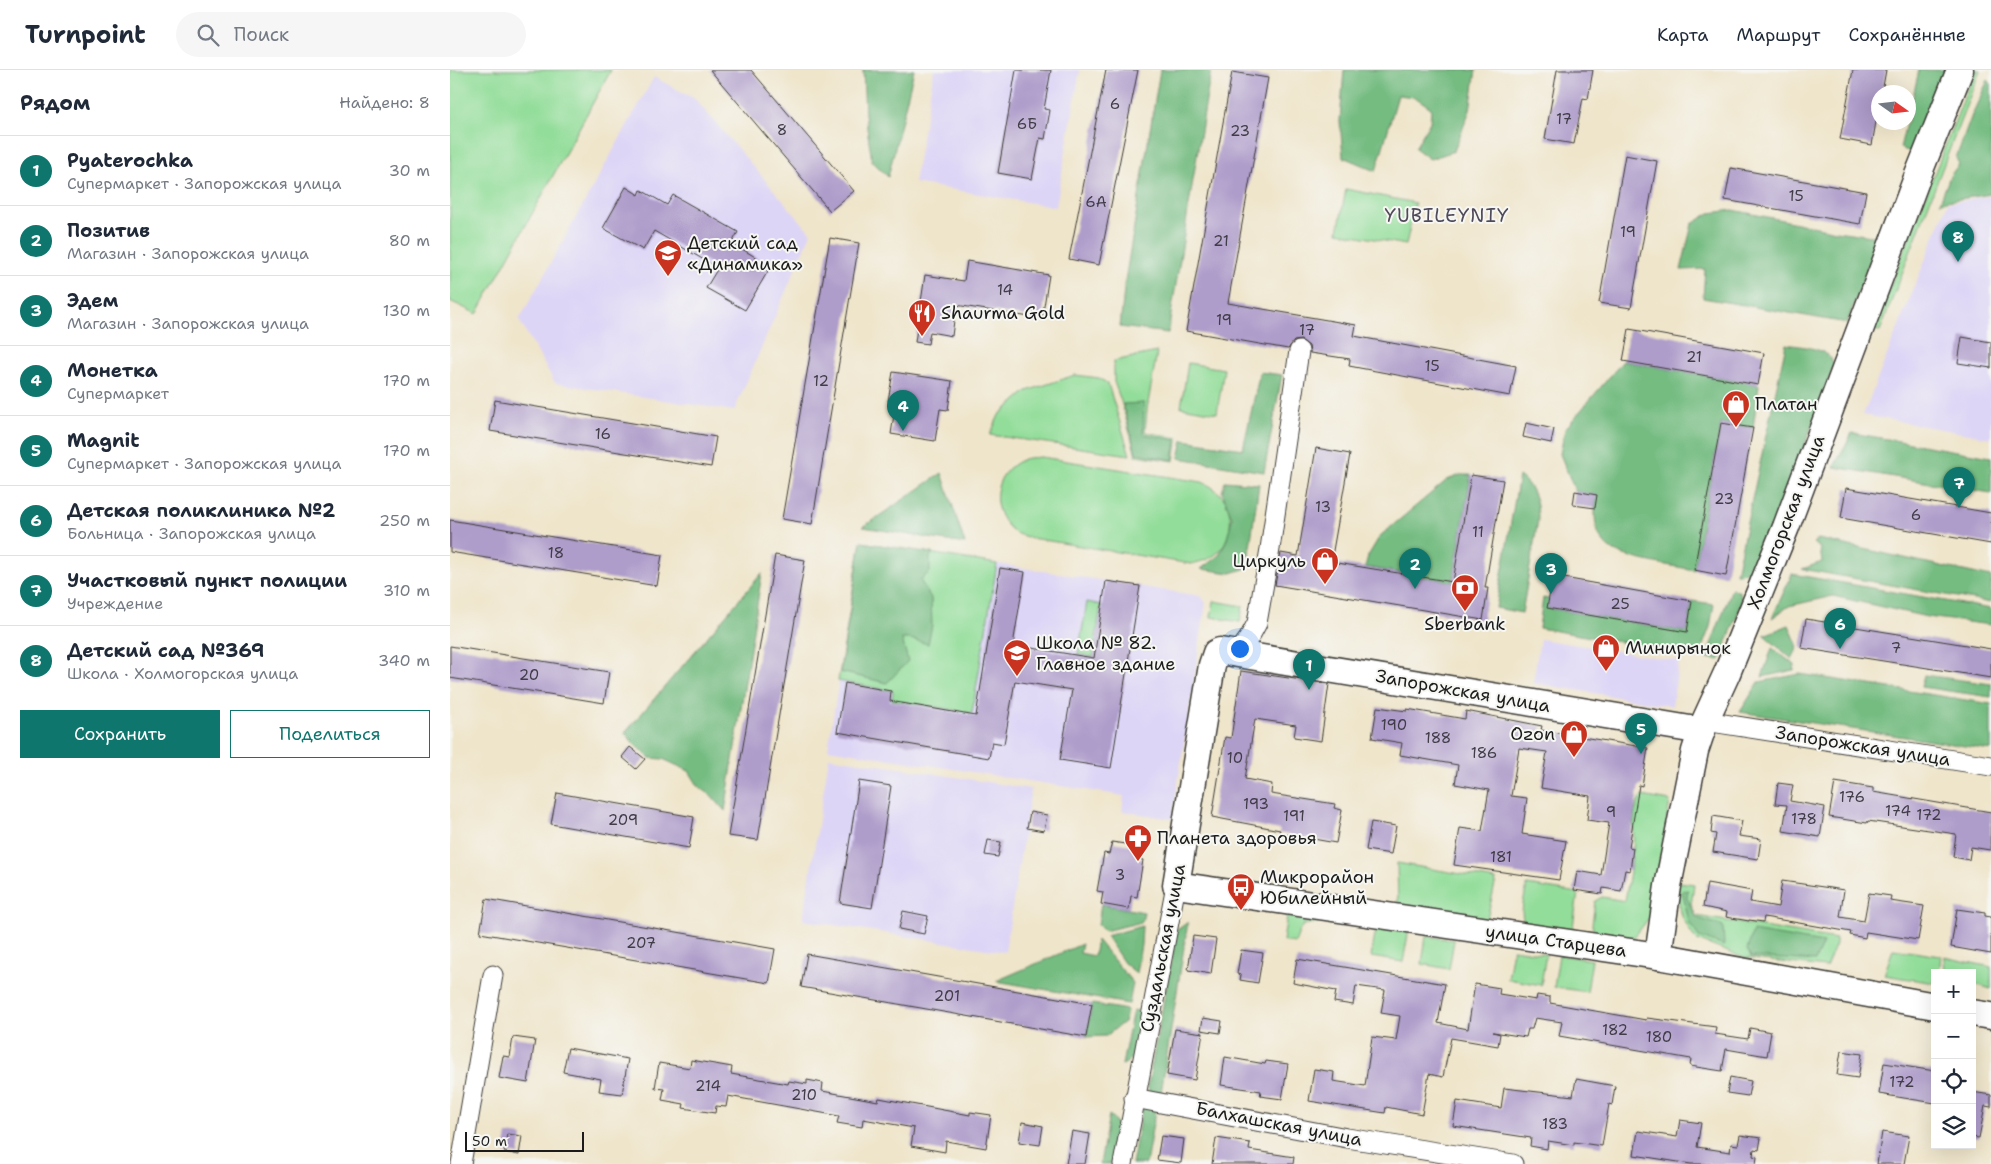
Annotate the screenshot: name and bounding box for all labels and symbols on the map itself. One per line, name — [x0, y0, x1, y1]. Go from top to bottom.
north arrow — [1871, 85, 1916, 130]
house number: 6 — [1110, 94, 1120, 114]
house number: 17 — [1556, 109, 1572, 129]
house number: 6Б — [1017, 114, 1037, 134]
house number: 8 — [777, 120, 787, 140]
house number: 23 — [1230, 121, 1250, 141]
house number: 15 — [1788, 186, 1804, 206]
house number: 6А — [1085, 192, 1107, 212]
district label: YUBILEYNIY — [1384, 203, 1510, 228]
pin: 8 — [1942, 221, 1974, 262]
house number: 19 — [1620, 222, 1636, 242]
place label: Детский сад «Динамика» — [687, 231, 803, 276]
house number: 21 — [1213, 231, 1229, 251]
school or university icon: Детский сад «Динамика» — [653, 238, 683, 277]
house number: 14 — [997, 280, 1013, 300]
restaurant icon: Shaurma Gold — [907, 298, 937, 337]
place label: Shaurma Gold — [941, 301, 1065, 325]
house number: 19 — [1216, 310, 1232, 330]
house number: 17 — [1299, 320, 1315, 340]
house number: 21 — [1686, 347, 1702, 367]
house number: 15 — [1424, 356, 1440, 376]
house number: 12 — [813, 371, 829, 391]
shop icon: Платан — [1721, 389, 1751, 428]
pin: 4 — [887, 390, 919, 431]
place label: Платан — [1755, 392, 1818, 416]
house number: 16 — [595, 424, 611, 444]
street label: Холмогорская улица — [1742, 432, 1830, 612]
pin: 7 — [1943, 467, 1975, 508]
house number: 23 — [1714, 489, 1734, 509]
house number: 13 — [1315, 497, 1331, 517]
house number: 6 — [1911, 505, 1921, 525]
house number: 11 — [1472, 522, 1484, 542]
house number: 18 — [548, 543, 564, 563]
shop icon: Циркуль — [1310, 546, 1340, 585]
pin: 2 — [1399, 548, 1431, 589]
place label: Циркуль — [1233, 549, 1306, 573]
pin: 3 — [1535, 553, 1567, 594]
bank icon: Sberbank — [1450, 573, 1480, 612]
house number: 25 — [1610, 594, 1630, 614]
pin: 6 — [1824, 608, 1856, 649]
place label: Sberbank — [1424, 612, 1506, 636]
place label: Школа № 82. Главное здание — [1036, 631, 1175, 676]
shop icon: Минирынок — [1591, 633, 1621, 672]
your location — [1227, 636, 1253, 662]
place label: Минирынок — [1625, 636, 1731, 660]
school or university icon: Школа № 82. Главное здание — [1002, 638, 1032, 677]
house number: 7 — [1891, 638, 1901, 658]
pin: 1 — [1293, 649, 1325, 690]
street label: Запорожская улица — [1374, 664, 1552, 718]
house number: 20 — [519, 665, 539, 685]
pin: 5 — [1625, 713, 1657, 754]
house number: 190 — [1381, 715, 1407, 735]
shop icon: Ozon — [1559, 719, 1589, 758]
street label: Запорожская улица — [1774, 720, 1952, 772]
place label: Ozon — [1510, 722, 1555, 746]
house number: 188 — [1425, 728, 1451, 748]
house number: 186 — [1471, 743, 1497, 763]
house number: 10 — [1227, 748, 1243, 768]
house number: 176 — [1839, 787, 1865, 807]
house number: 193 — [1243, 794, 1269, 814]
house number: 174 — [1885, 801, 1911, 821]
house number: 9 — [1606, 802, 1616, 822]
house number: 172 — [1916, 805, 1942, 825]
house number: 191 — [1283, 806, 1305, 826]
house number: 178 — [1791, 809, 1817, 829]
house number: 209 — [608, 810, 638, 830]
pharmacy icon: Планета здоровья — [1123, 823, 1153, 862]
place label: Планета здоровья — [1157, 826, 1317, 850]
house number: 181 — [1490, 847, 1512, 867]
street label: Суздальская улица — [1135, 862, 1191, 1034]
house number: 3 — [1115, 865, 1125, 885]
place label: Микрорайон Юбилейный — [1260, 865, 1374, 910]
bus stop icon: Микрорайон Юбилейный — [1226, 872, 1256, 911]
street label: улица Старцева — [1484, 919, 1628, 963]
house number: 207 — [626, 933, 656, 953]
house number: 201 — [934, 986, 960, 1006]
house number: 182 — [1602, 1020, 1628, 1040]
house number: 180 — [1646, 1027, 1672, 1047]
house number: 172 — [1889, 1072, 1915, 1092]
house number: 214 — [695, 1076, 721, 1096]
house number: 210 — [791, 1085, 817, 1105]
street label: Балхашская улица — [1194, 1096, 1364, 1152]
house number: 183 — [1542, 1114, 1568, 1134]
scale bar — [465, 1129, 584, 1152]

